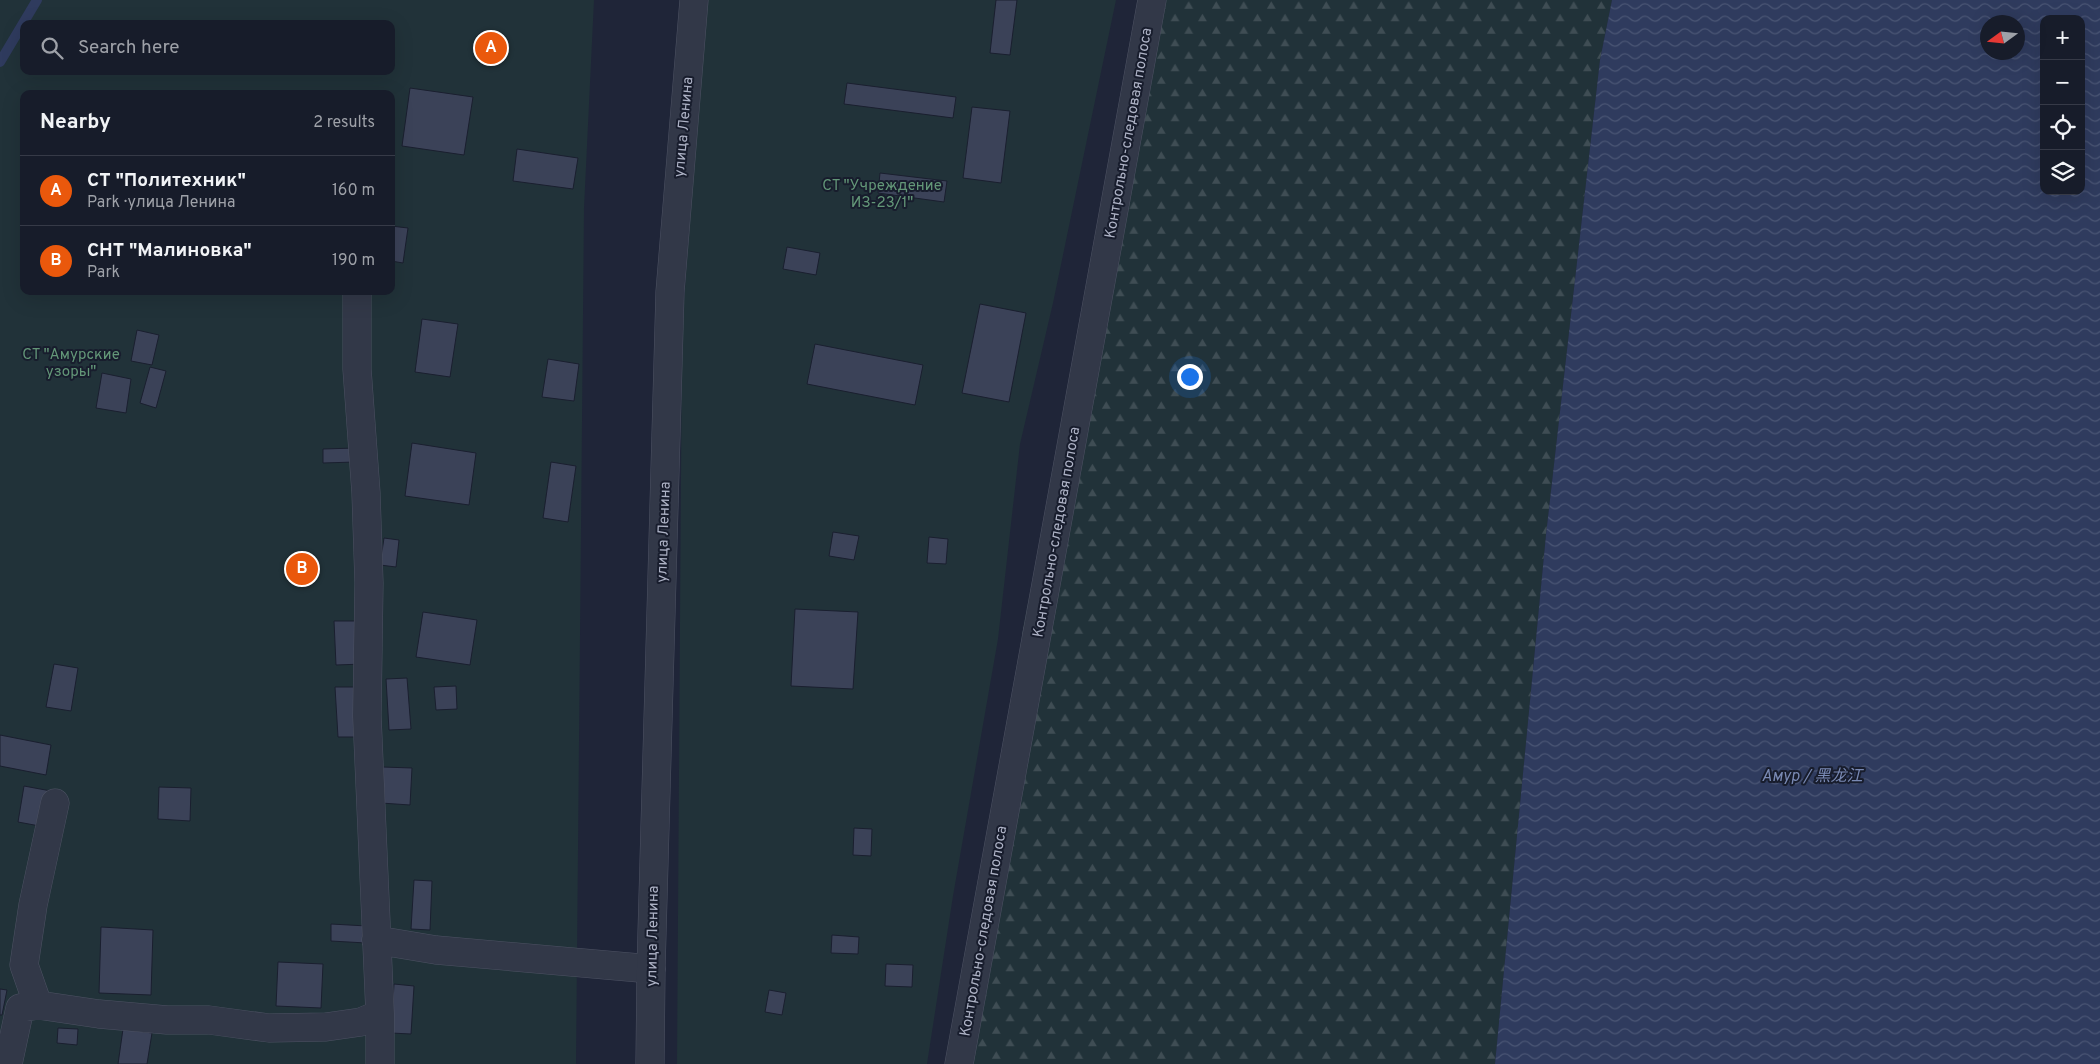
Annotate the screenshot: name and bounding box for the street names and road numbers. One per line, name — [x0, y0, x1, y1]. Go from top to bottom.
street label: Контрольно-следовая полоса — [1102, 26, 1157, 240]
street label: улица Ленина — [671, 76, 698, 178]
street label: Контрольно-следовая полоса — [1030, 425, 1085, 639]
street label: улица Ленина — [653, 481, 676, 583]
street label: Контрольно-следовая полоса — [957, 824, 1012, 1038]
street label: улица Ленина — [643, 885, 664, 987]

